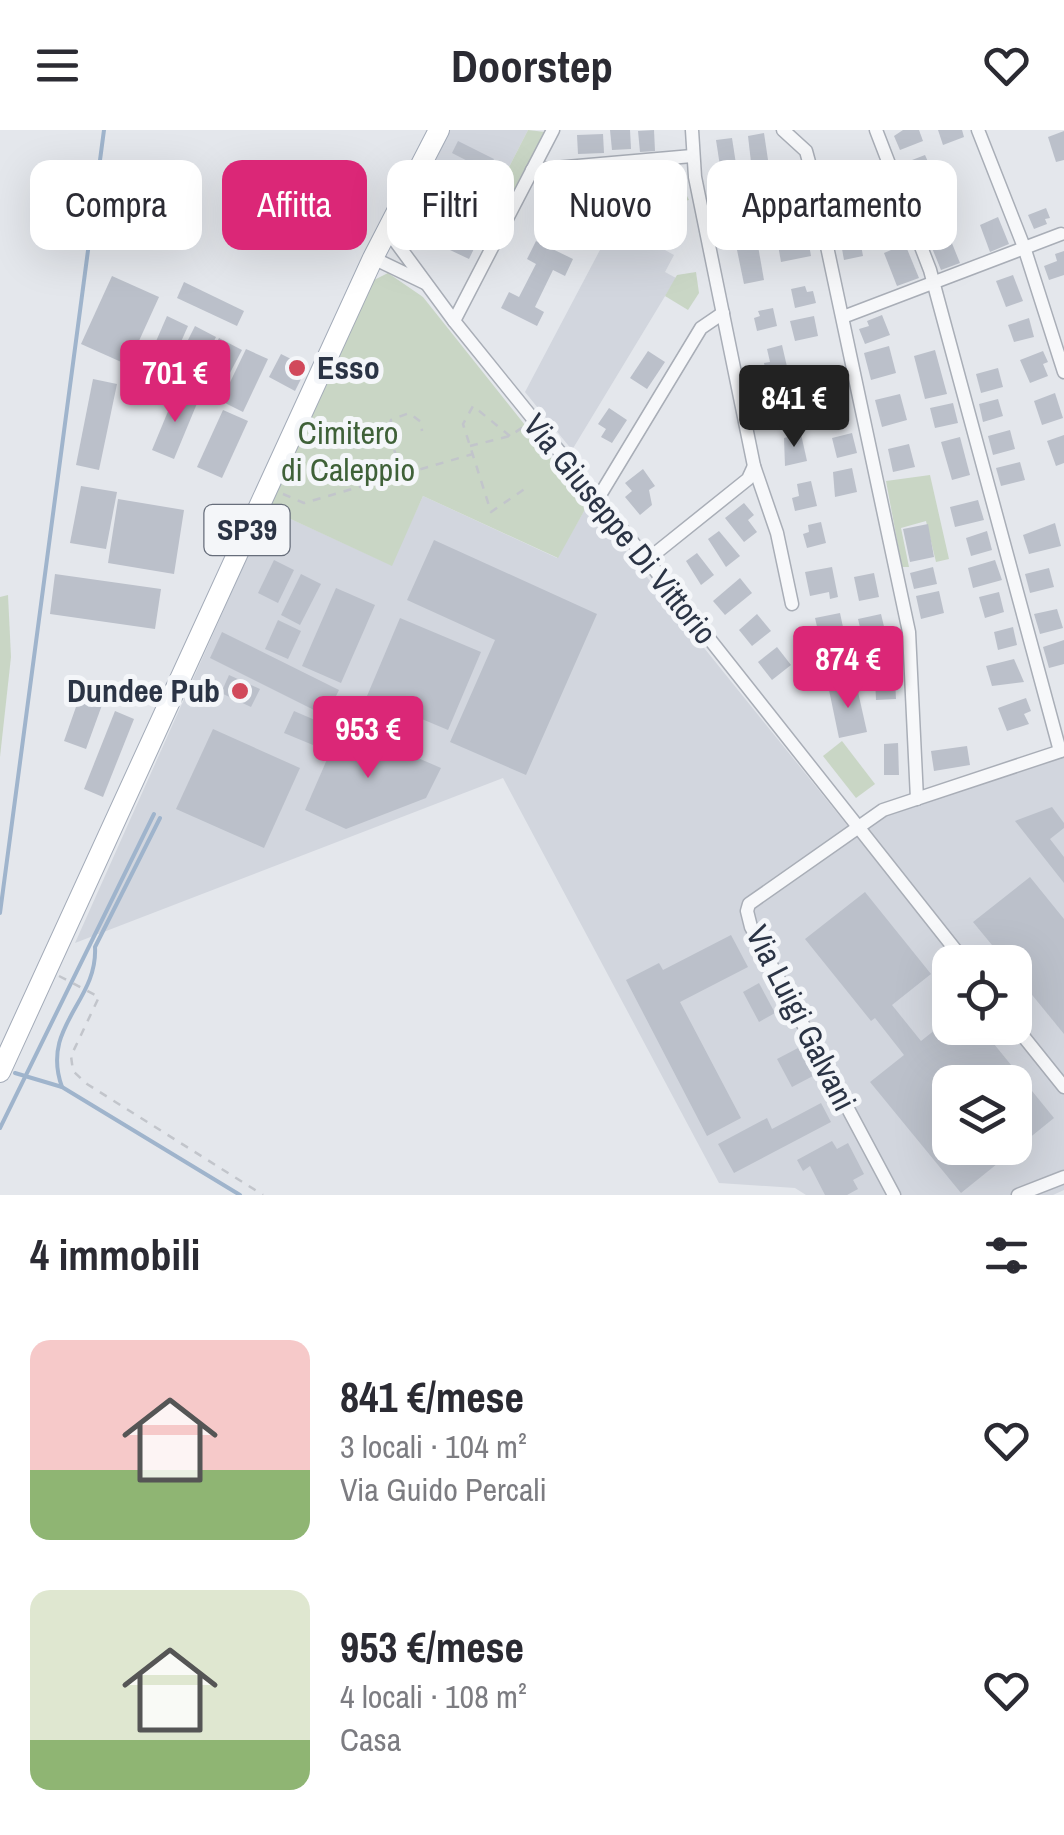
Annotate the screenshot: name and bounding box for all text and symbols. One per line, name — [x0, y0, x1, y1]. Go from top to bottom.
text: Doorstep — [451, 35, 613, 96]
icon: menu — [30, 38, 85, 93]
icon: heart — [979, 38, 1034, 93]
chip: Compra — [30, 160, 202, 250]
chip: Affitta — [222, 160, 367, 250]
chip: Filtri — [387, 160, 514, 250]
chip: Nuovo — [534, 160, 687, 250]
chip: Appartamento — [707, 160, 957, 250]
pin: 701 € — [105, 340, 245, 425]
place label: Esso — [317, 346, 380, 389]
text: 701 € — [142, 351, 208, 394]
marker: Esso — [286, 357, 308, 379]
pin: 841 € — [724, 365, 864, 450]
text: 841 € — [761, 376, 827, 419]
street label: Via Giuseppe Di Vittorio — [514, 404, 727, 653]
park label: Cimitero di Caleppio — [281, 411, 415, 491]
road number: SP39 — [204, 505, 290, 555]
pin: 874 € — [778, 626, 918, 711]
text: 874 € — [815, 637, 881, 680]
place label: Dundee Pub — [67, 669, 220, 712]
marker: Dundee Pub — [229, 680, 251, 702]
pin: 953 € — [298, 696, 438, 781]
text: 953 € — [335, 707, 401, 750]
street label: Via Luigi Galvani — [736, 918, 867, 1118]
map controls — [932, 945, 1032, 1165]
button: locate — [932, 945, 1032, 1045]
button: layers — [932, 1065, 1032, 1165]
text: 4 immobili — [30, 1227, 200, 1283]
icon: filters — [979, 1228, 1034, 1283]
text: 841 €/mese — [340, 1369, 524, 1425]
icon: home — [110, 1380, 230, 1500]
icon: heart — [979, 1413, 1034, 1468]
text: 3 locali · 104 m² — [340, 1425, 527, 1468]
text: Via Guido Percali — [340, 1468, 547, 1511]
text: 953 €/mese — [340, 1619, 524, 1675]
icon: home — [110, 1630, 230, 1750]
icon: heart — [979, 1663, 1034, 1718]
text: 4 locali · 108 m² — [340, 1675, 527, 1718]
text: Casa — [340, 1718, 401, 1761]

